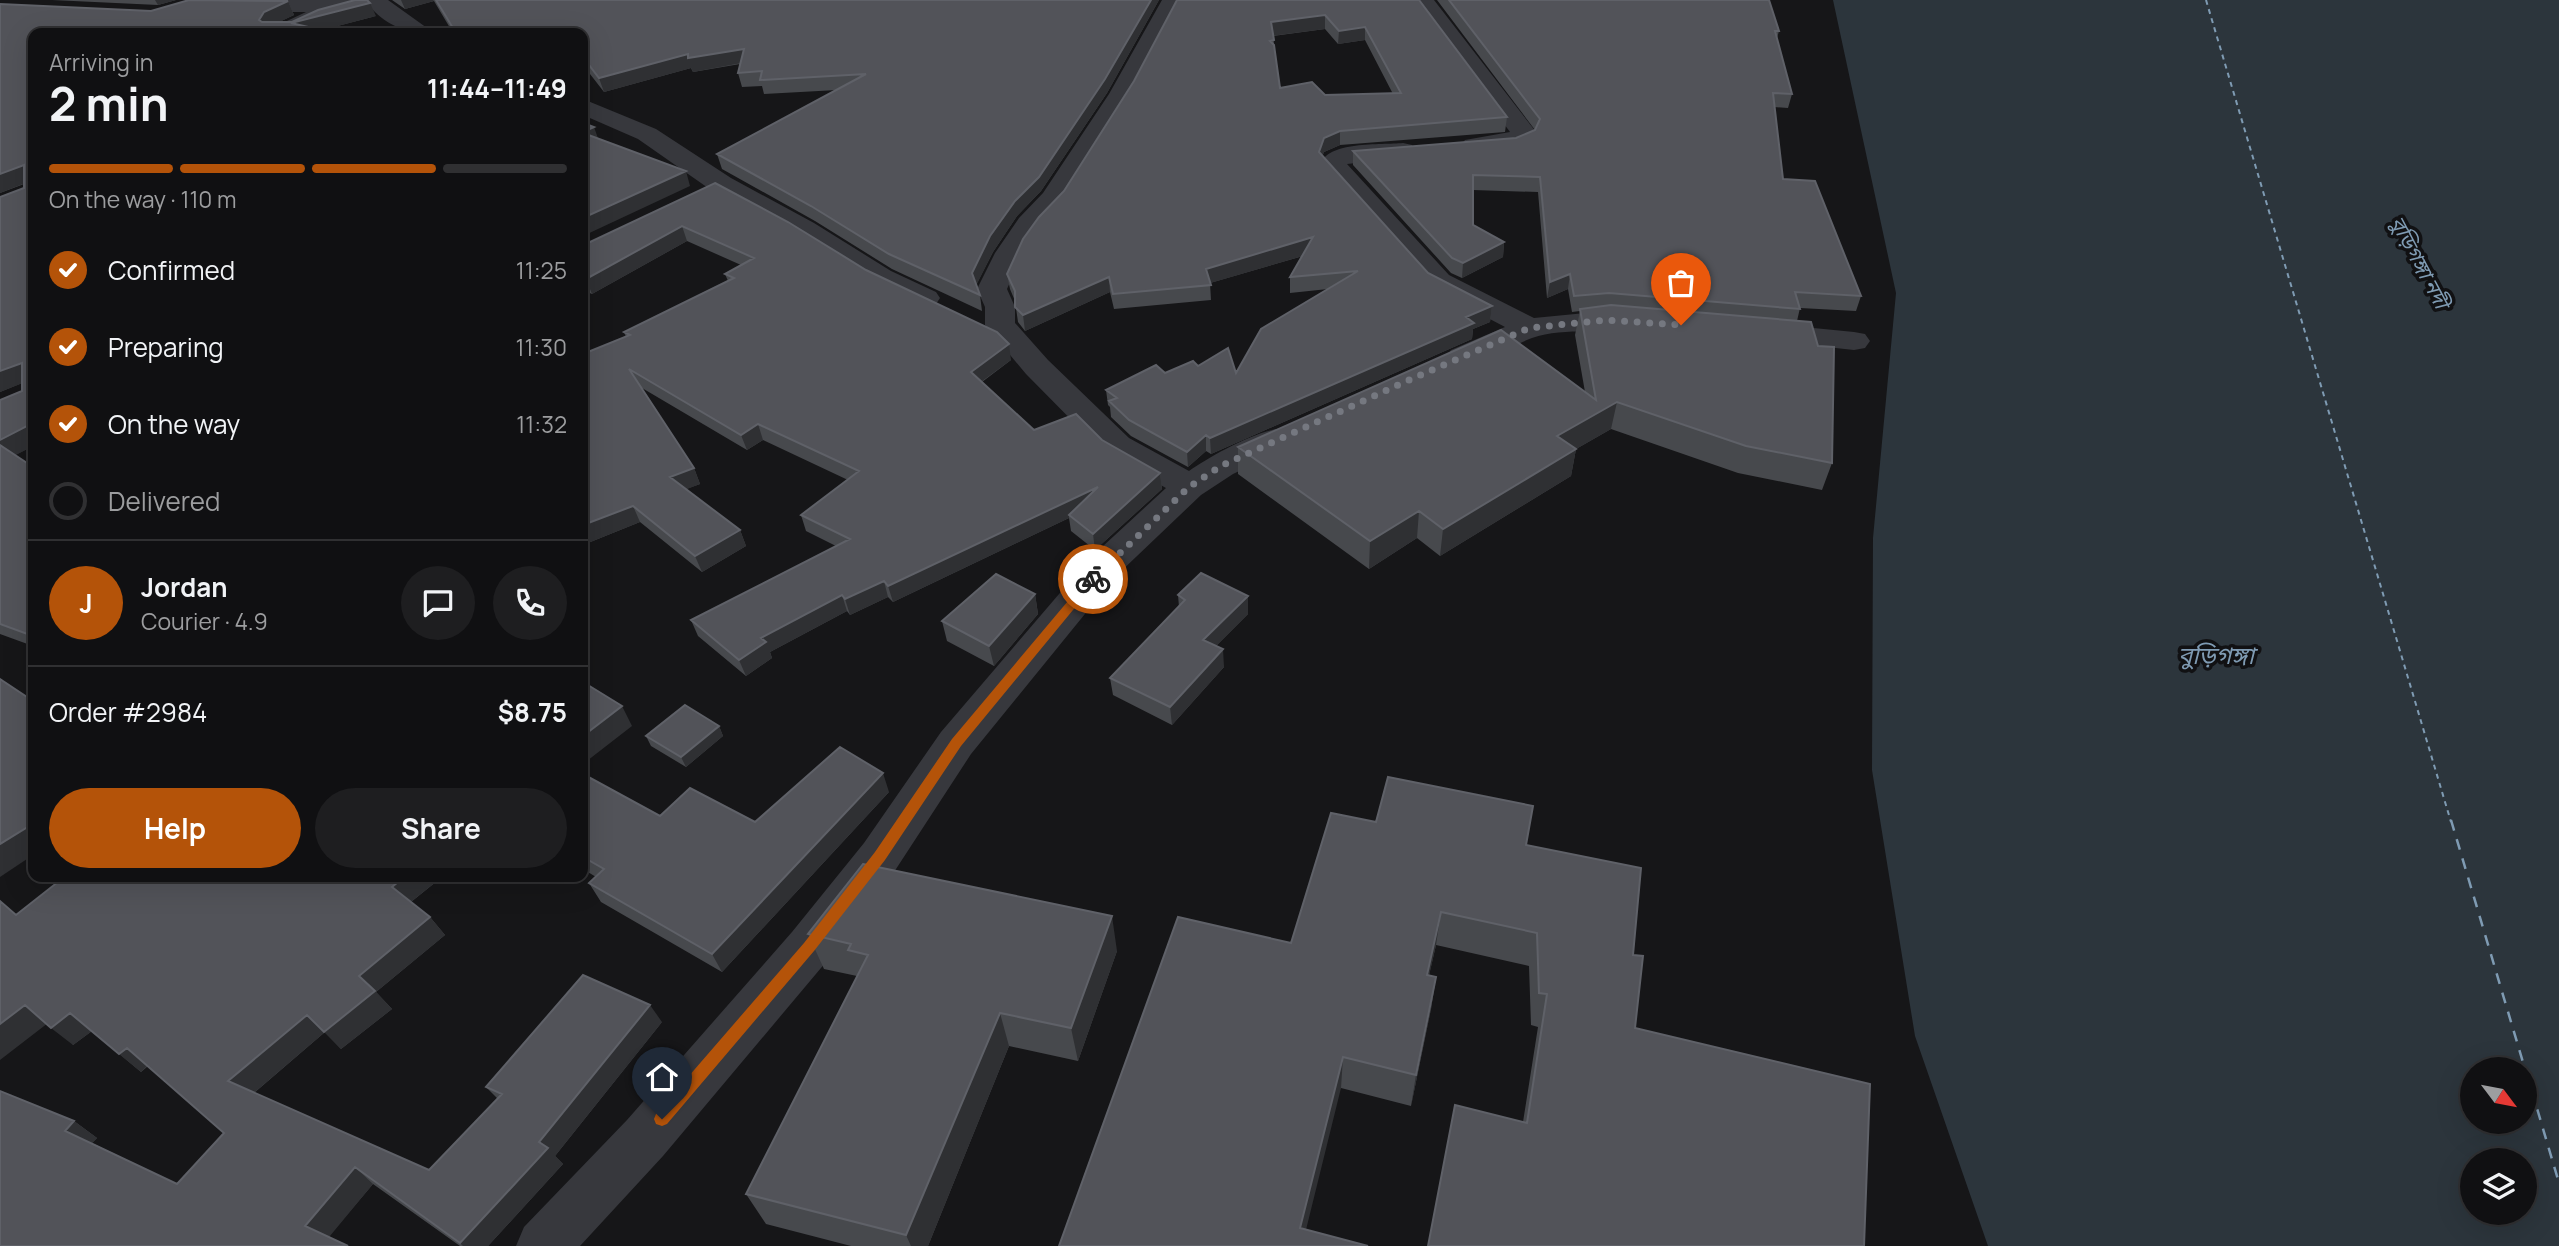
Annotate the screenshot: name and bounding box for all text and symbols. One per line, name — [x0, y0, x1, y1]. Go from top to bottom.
text: Arriving in — [49, 46, 154, 78]
text: 11:44–11:49 — [427, 70, 567, 106]
text: 2 min — [49, 72, 169, 135]
text: On the way · 110 m — [49, 183, 236, 215]
water label: বুড়িগঙ্গা নদী — [2384, 211, 2458, 317]
icon: check — [49, 251, 87, 289]
text: Confirmed — [108, 252, 235, 288]
pin — [1651, 253, 1711, 325]
text: 11:25 — [516, 254, 567, 286]
icon: bag — [1662, 264, 1700, 302]
icon: check — [49, 328, 87, 366]
text: Preparing — [108, 329, 224, 365]
text: 11:30 — [515, 331, 567, 363]
icon: check — [49, 405, 87, 443]
text: On the way — [108, 406, 240, 442]
text: 11:32 — [516, 408, 567, 440]
text: Delivered — [108, 483, 220, 519]
courier — [1058, 544, 1128, 614]
icon: bike — [1074, 560, 1112, 598]
button: chat — [401, 566, 475, 640]
button: phone — [493, 566, 567, 640]
text: Jordan — [141, 569, 227, 605]
text: J — [79, 585, 93, 621]
text: Courier · 4.9 — [141, 605, 268, 637]
water label: বুড়িগঙ্গা — [2178, 638, 2259, 671]
text: Order #2984 — [49, 694, 207, 730]
text: $8.75 — [498, 694, 567, 730]
button: Help — [49, 788, 301, 868]
button: Share — [315, 788, 567, 868]
pin — [632, 1047, 692, 1119]
north arrow — [2460, 1057, 2538, 1134]
map controls — [2460, 1057, 2537, 1225]
icon: home — [643, 1058, 681, 1096]
button: layers — [2460, 1148, 2537, 1225]

